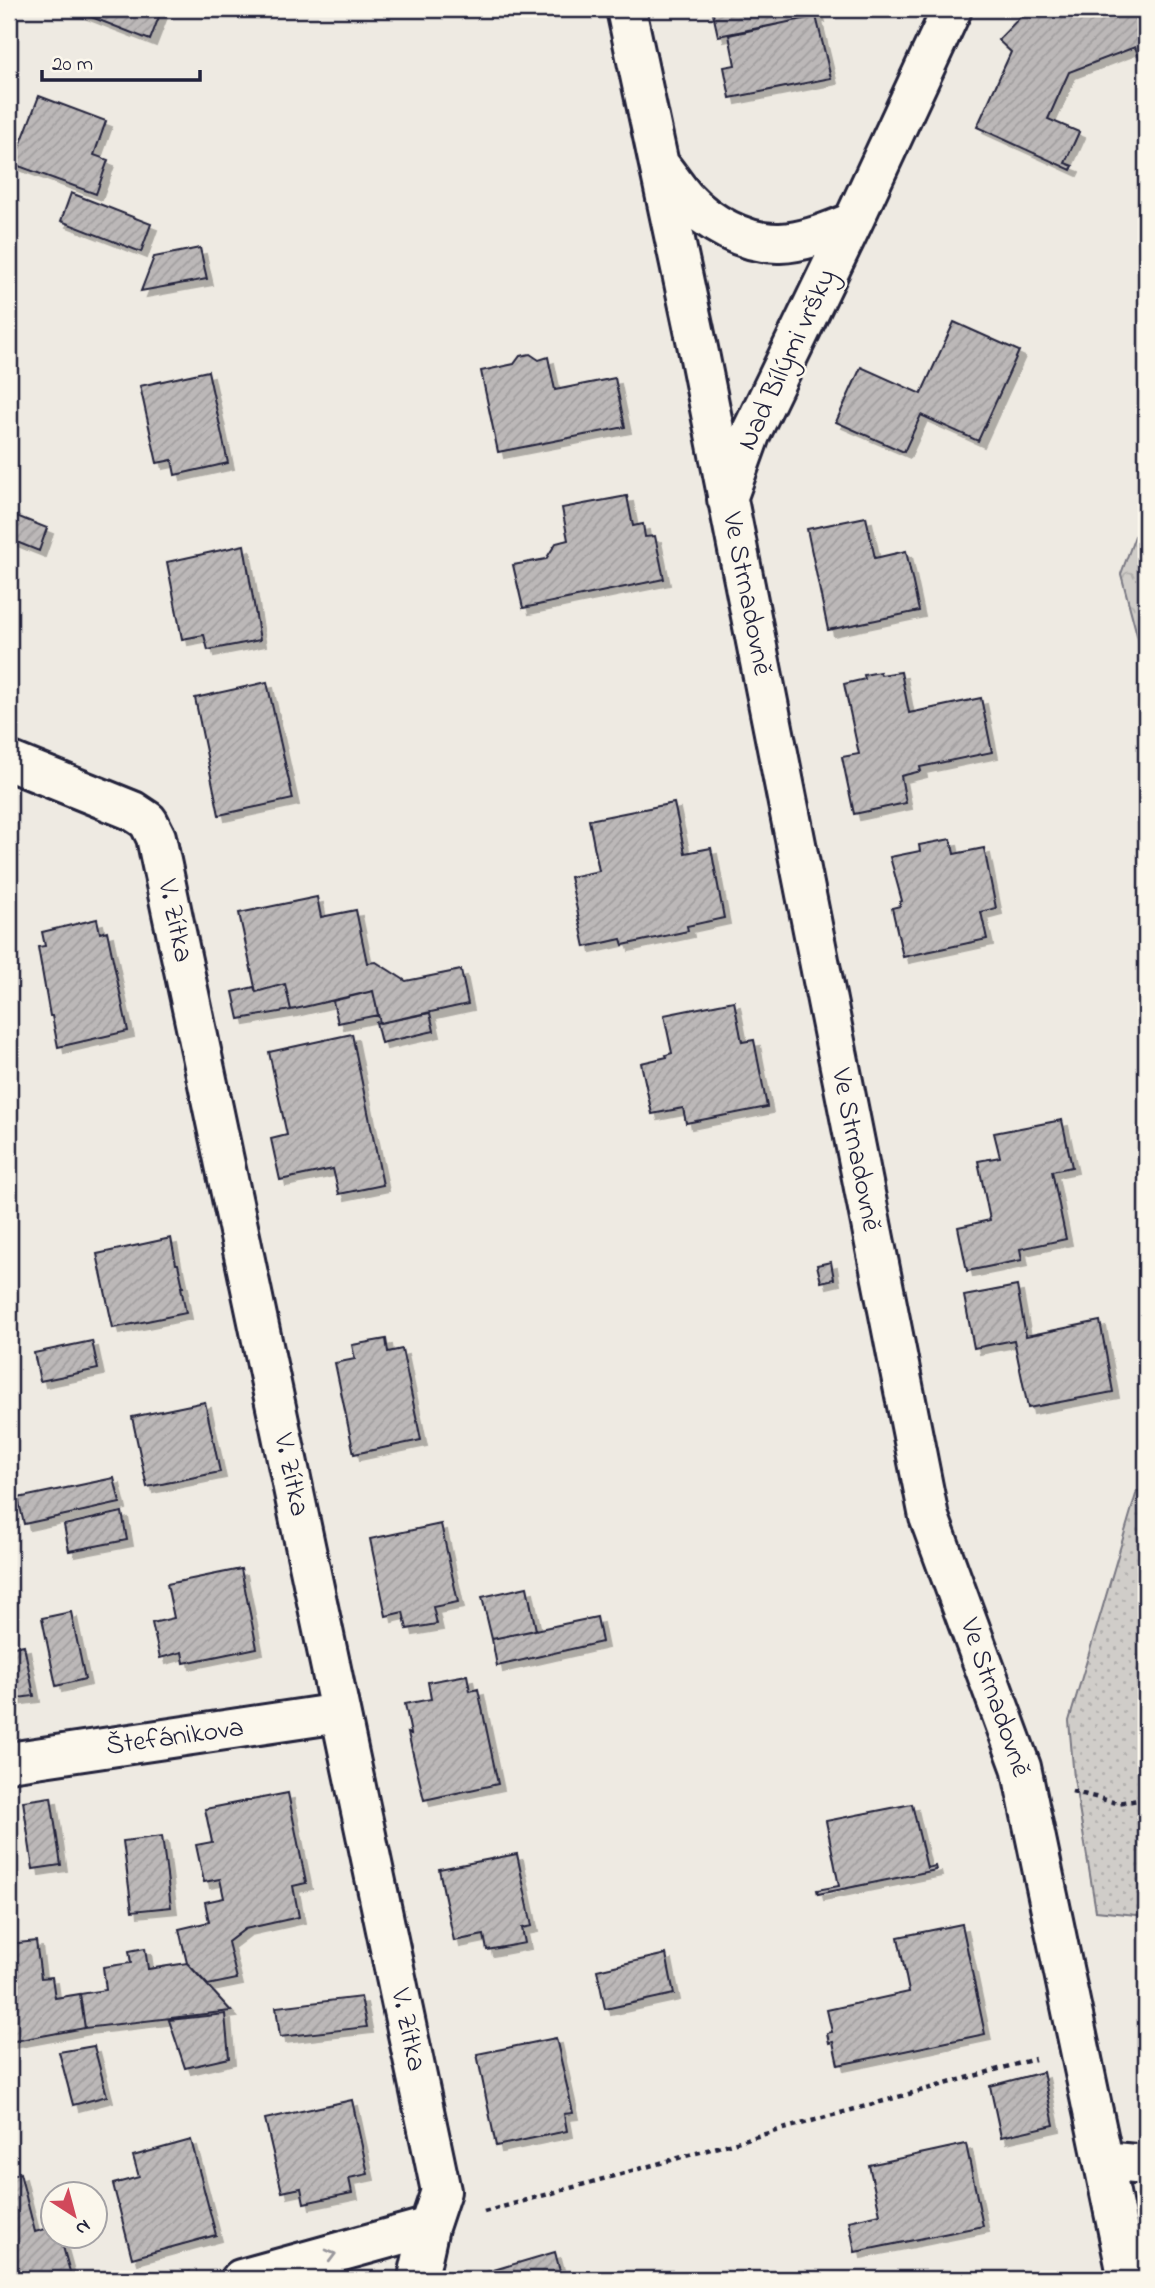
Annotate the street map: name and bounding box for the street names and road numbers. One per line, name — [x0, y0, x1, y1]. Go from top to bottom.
street label: Nad Bílými vršky — [728, 262, 848, 458]
street label: Ve Strnadovně — [710, 508, 782, 679]
street label: V. Zítka — [145, 875, 203, 966]
street label: Ve Strnadovně — [819, 1064, 891, 1235]
street label: V. Zítka — [261, 1429, 319, 1520]
street label: Ve Strnadovně — [947, 1612, 1040, 1783]
street label: Štefánikova — [103, 1708, 247, 1768]
street label: V. Zítka — [378, 1984, 436, 2075]

